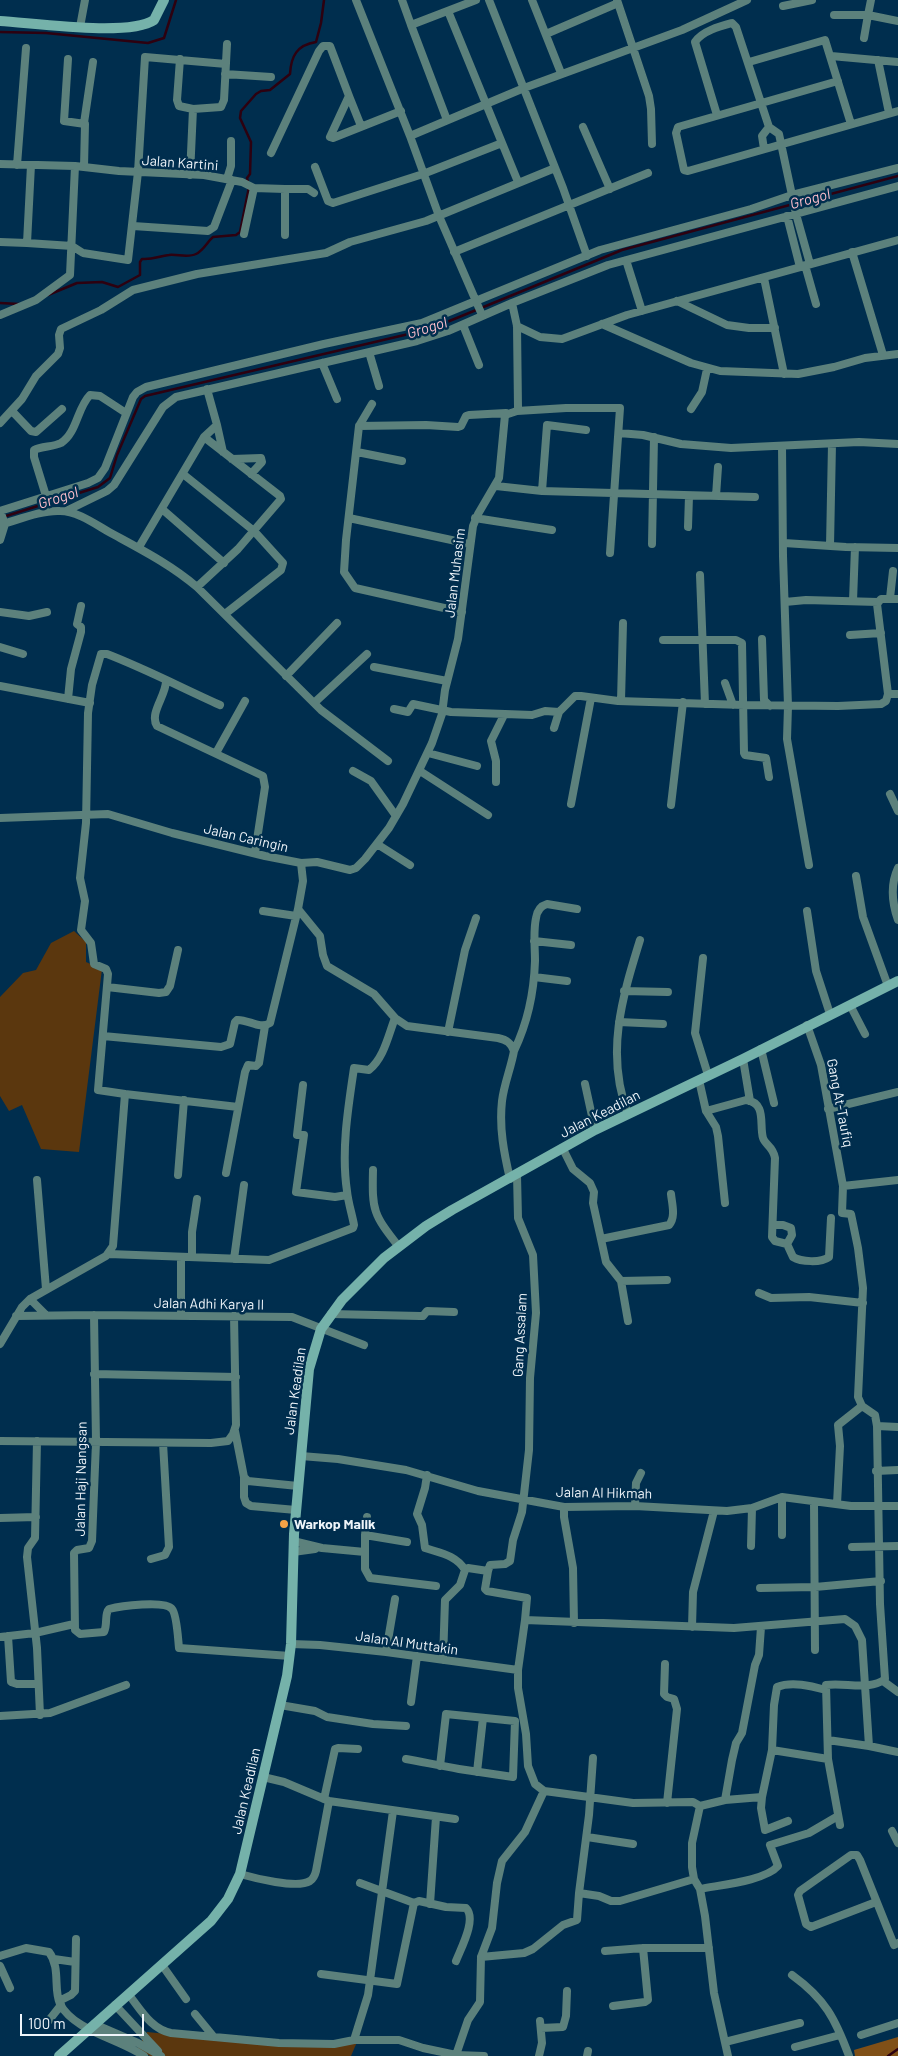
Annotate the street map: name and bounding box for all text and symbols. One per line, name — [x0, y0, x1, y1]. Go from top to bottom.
street label: Jalan Kartini — [141, 152, 219, 174]
water label: Grogol — [788, 185, 832, 213]
water label: Grogol — [405, 313, 449, 343]
water label: Grogol — [36, 483, 80, 513]
street label: Jalan Muhasim — [441, 527, 469, 619]
street label: Jalan Caringin — [202, 820, 290, 856]
street label: Gang At-Taufiq — [823, 1057, 857, 1149]
street label: Jalan Keadilan — [557, 1087, 643, 1141]
street label: Gang Assalam — [509, 1292, 531, 1378]
street label: Jalan Adhi Karya II — [154, 1295, 264, 1313]
street label: Jalan Keadilan — [281, 1346, 309, 1436]
street label: Jalan Haji Nangsan — [72, 1421, 90, 1537]
street label: Jalan Al Hikmah — [556, 1484, 652, 1502]
place label: Warkop Malik — [294, 1516, 375, 1532]
marker: Warkop Malik — [278, 1518, 290, 1530]
street label: Jalan Al Muttakin — [355, 1627, 459, 1659]
street label: Jalan Keadilan — [228, 1746, 264, 1836]
scale bar — [22, 2004, 146, 2036]
text: 100 m — [28, 2014, 66, 2032]

